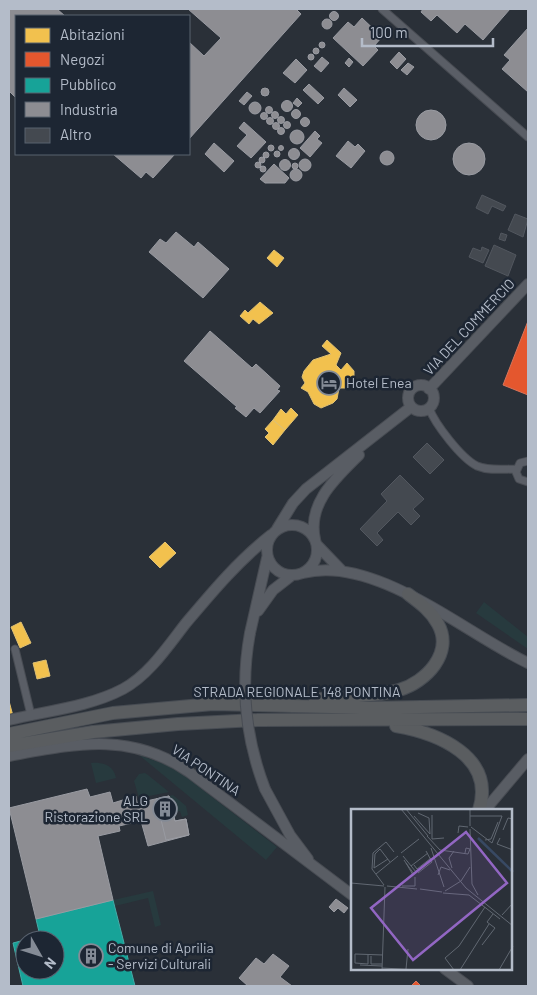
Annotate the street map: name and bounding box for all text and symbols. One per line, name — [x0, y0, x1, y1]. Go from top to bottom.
legend — [15, 15, 190, 155]
scale bar — [362, 15, 493, 47]
text: 100 m — [370, 23, 408, 41]
text: Abitazioni — [60, 25, 125, 43]
text: Negozi — [60, 50, 105, 68]
text: Pubblico — [60, 75, 117, 93]
text: Industria — [60, 100, 118, 118]
text: Altro — [60, 125, 92, 143]
street label: VIA DEL COMMERCIO — [419, 275, 518, 379]
hotel icon: Hotel Enea — [316, 370, 342, 396]
place label: Hotel Enea — [346, 374, 412, 391]
street label: STRADA REGIONALE 148 PONTINA — [194, 683, 401, 700]
street label: VIA PONTINA — [169, 740, 244, 799]
place label: ALG Ristorazione SRL — [45, 792, 148, 825]
building icon: ALG Ristorazione SRL — [152, 796, 178, 822]
inset map — [351, 809, 512, 970]
north arrow — [15, 930, 65, 980]
place label: Comune di Aprilia - Servizi Culturali — [108, 939, 214, 972]
building icon: Comune di Aprilia - Servizi Culturali — [78, 943, 104, 969]
text: N — [41, 955, 60, 972]

